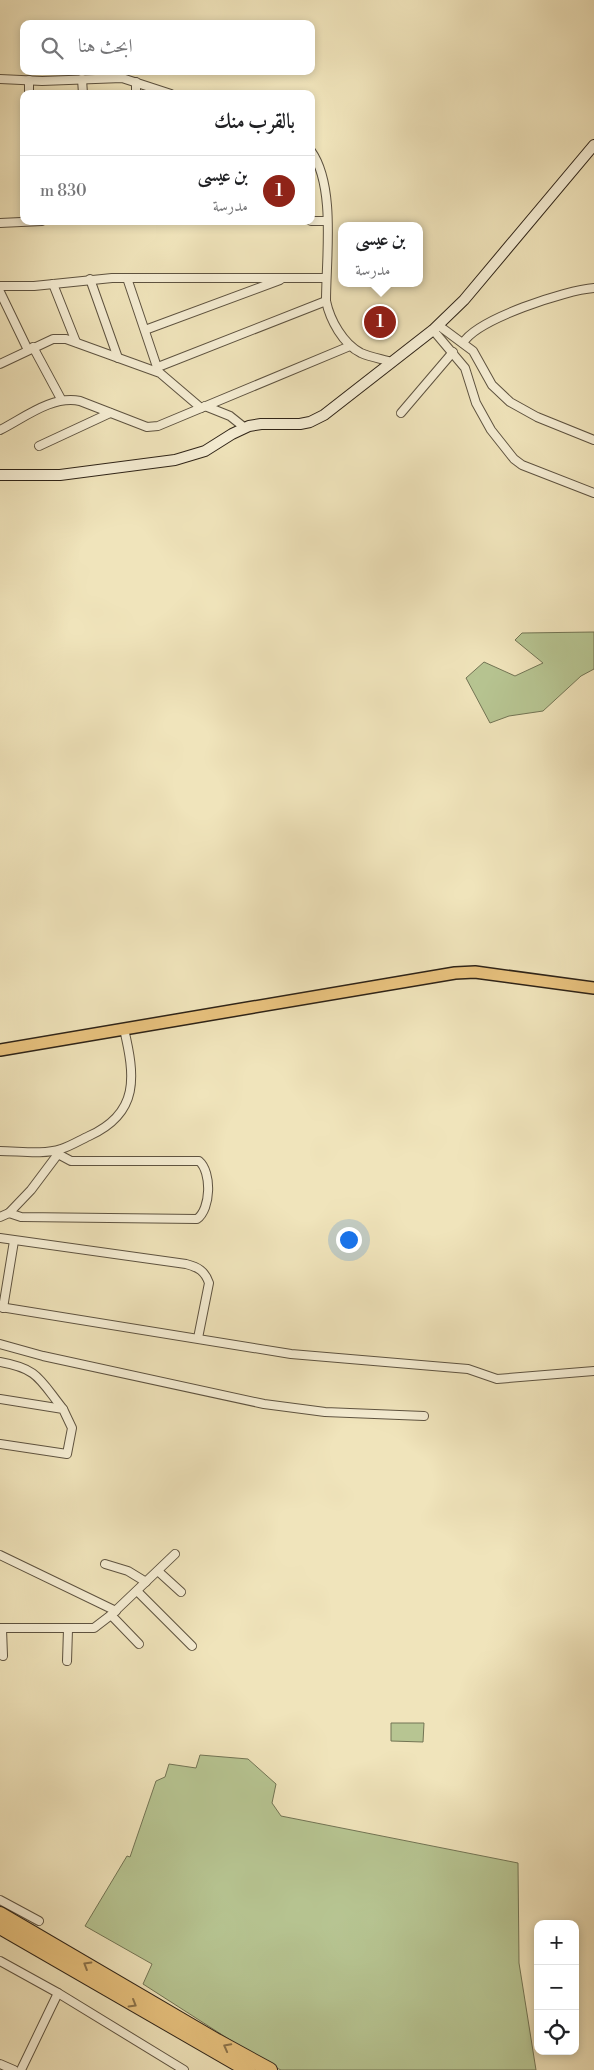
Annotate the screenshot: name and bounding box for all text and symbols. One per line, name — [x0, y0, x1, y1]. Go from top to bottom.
search box — [20, 20, 315, 75]
icon: search — [38, 34, 66, 62]
text: ابحث هنا — [78, 34, 133, 58]
text: بالقرب منك — [214, 109, 295, 135]
text: بن عيسى — [198, 163, 248, 187]
text: 830 m — [40, 181, 87, 201]
text: 1 — [275, 181, 283, 201]
text: مدرسة — [213, 196, 248, 216]
popup — [338, 222, 423, 287]
text: بن عيسى — [355, 227, 406, 251]
text: مدرسة — [355, 260, 391, 280]
pin: 1 — [364, 303, 396, 341]
your location — [336, 1227, 362, 1253]
map controls — [534, 1920, 579, 2055]
button: + — [534, 1920, 579, 1965]
one-way arrow — [84, 1961, 93, 1971]
button: − — [534, 1965, 579, 2010]
one-way arrow — [127, 1998, 136, 2008]
button: locate — [534, 2010, 579, 2055]
one-way arrow — [224, 2043, 233, 2053]

